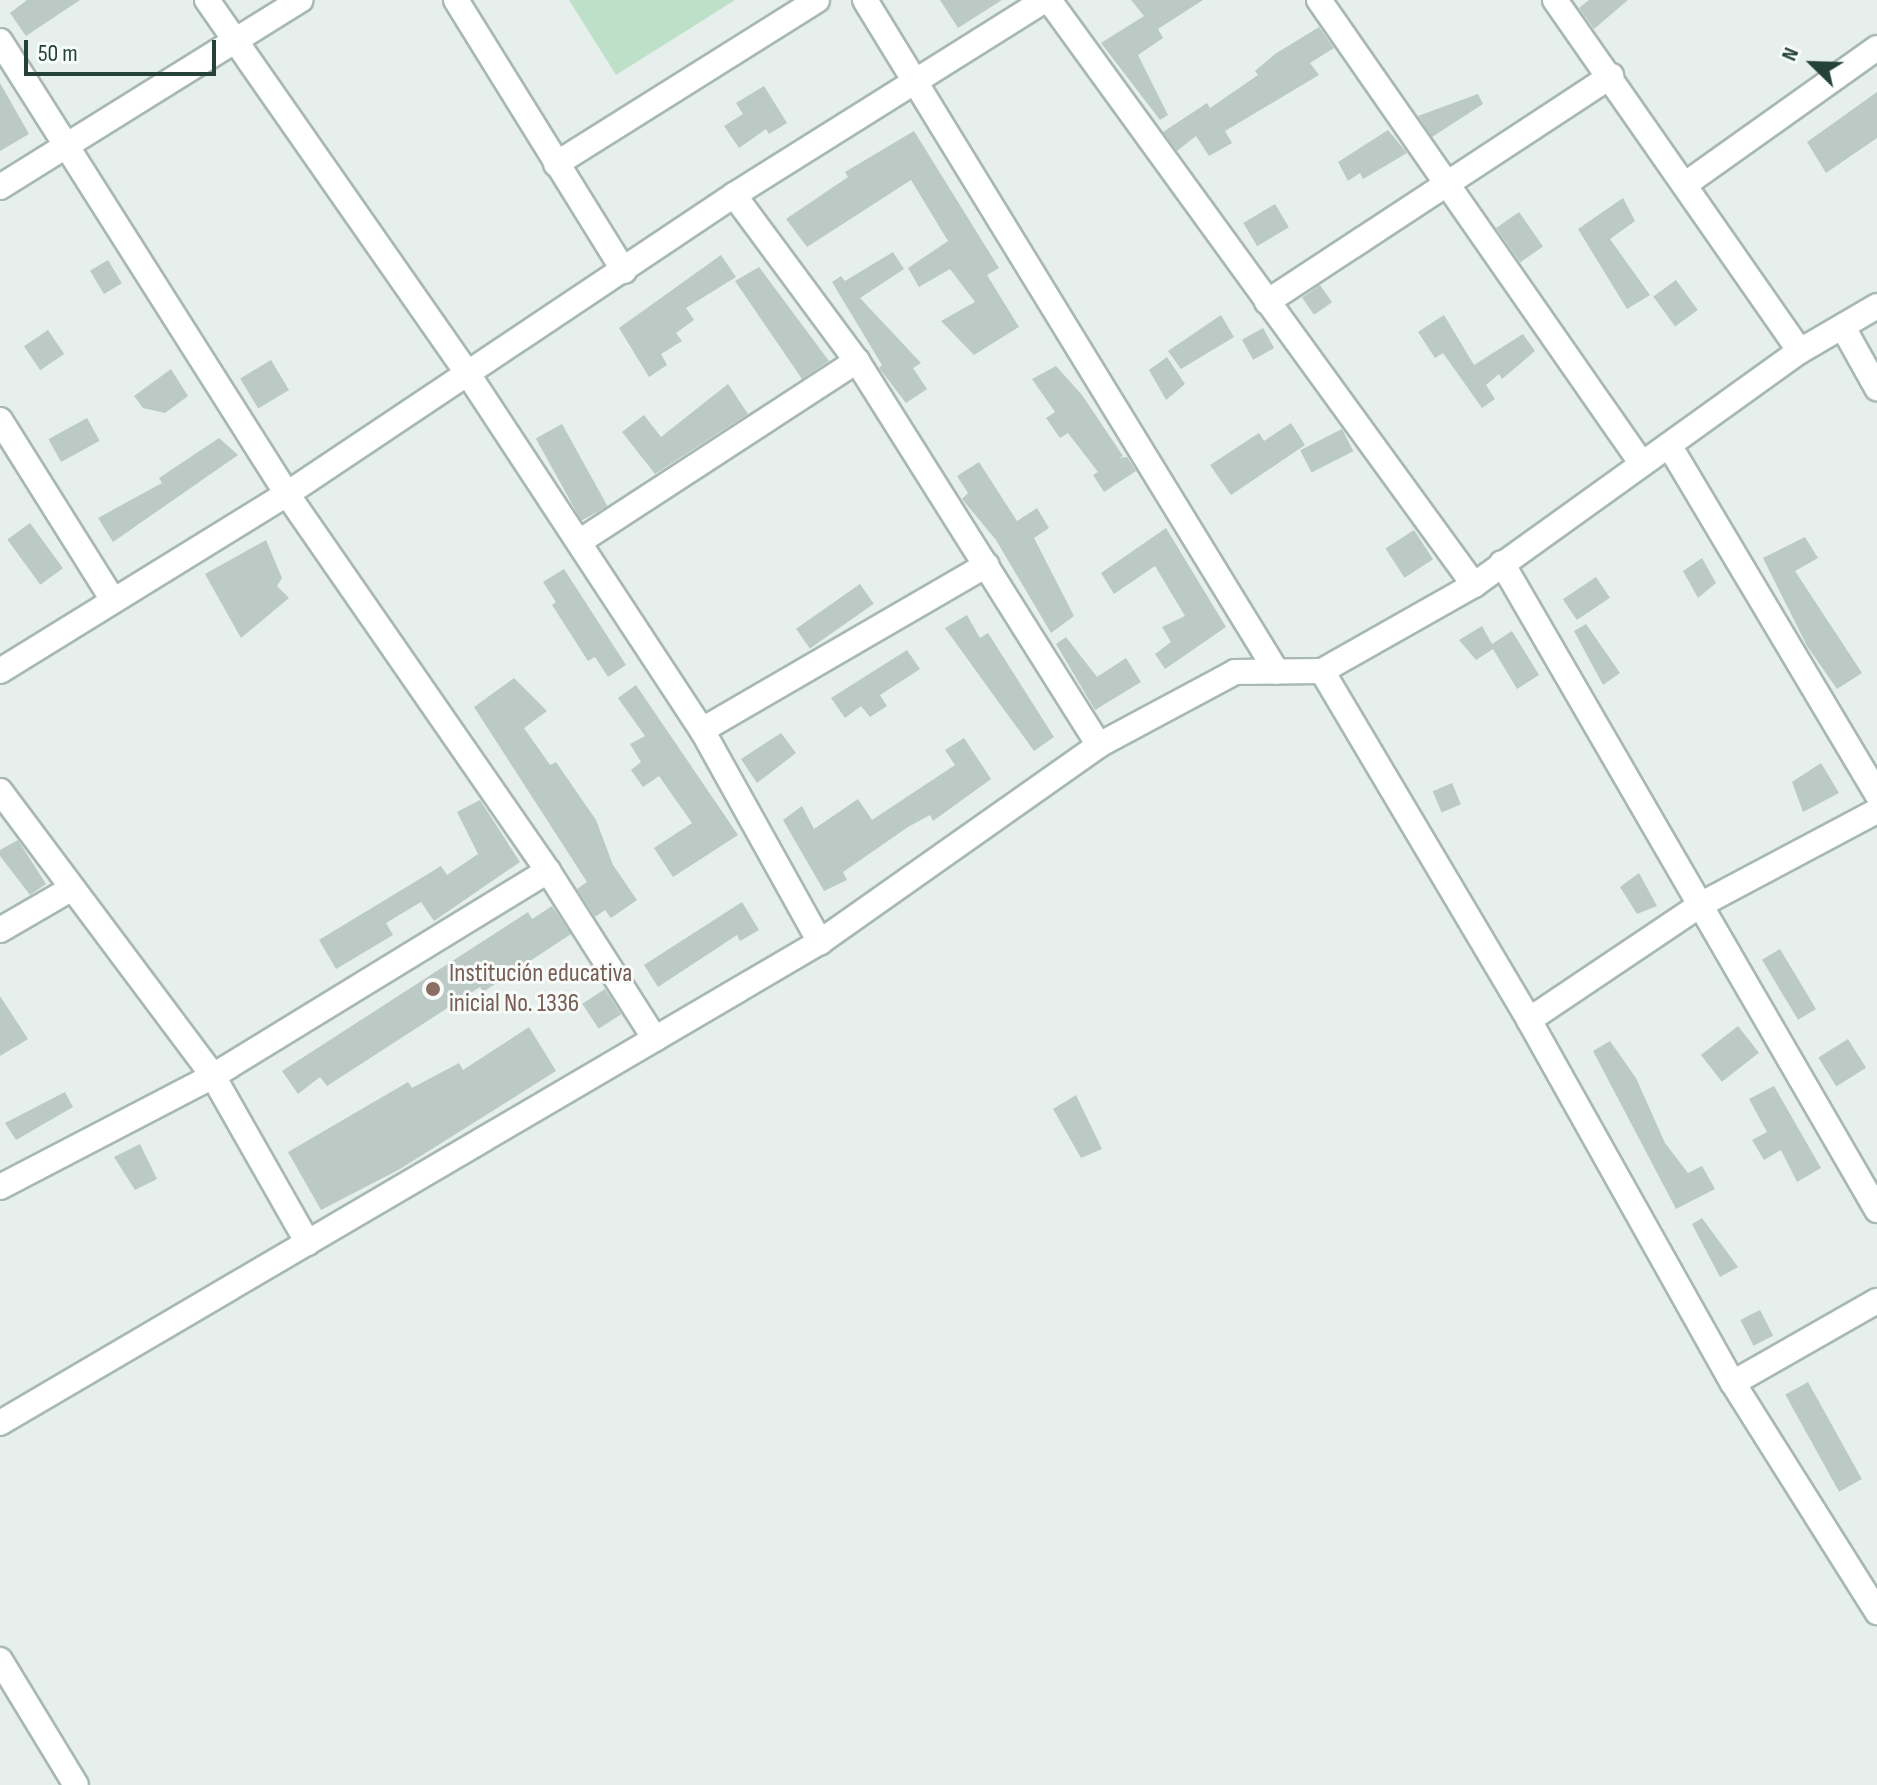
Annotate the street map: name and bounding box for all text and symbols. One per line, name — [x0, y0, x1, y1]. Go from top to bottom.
scale bar — [28, 24, 220, 74]
north arrow — [1773, 24, 1853, 104]
text: 50 m — [38, 39, 78, 68]
text: N — [1776, 44, 1805, 65]
place label: Institución educativa inicial No. 1336 — [449, 958, 632, 1020]
marker: Institución educativa inicial No. 1336 — [424, 980, 442, 998]

